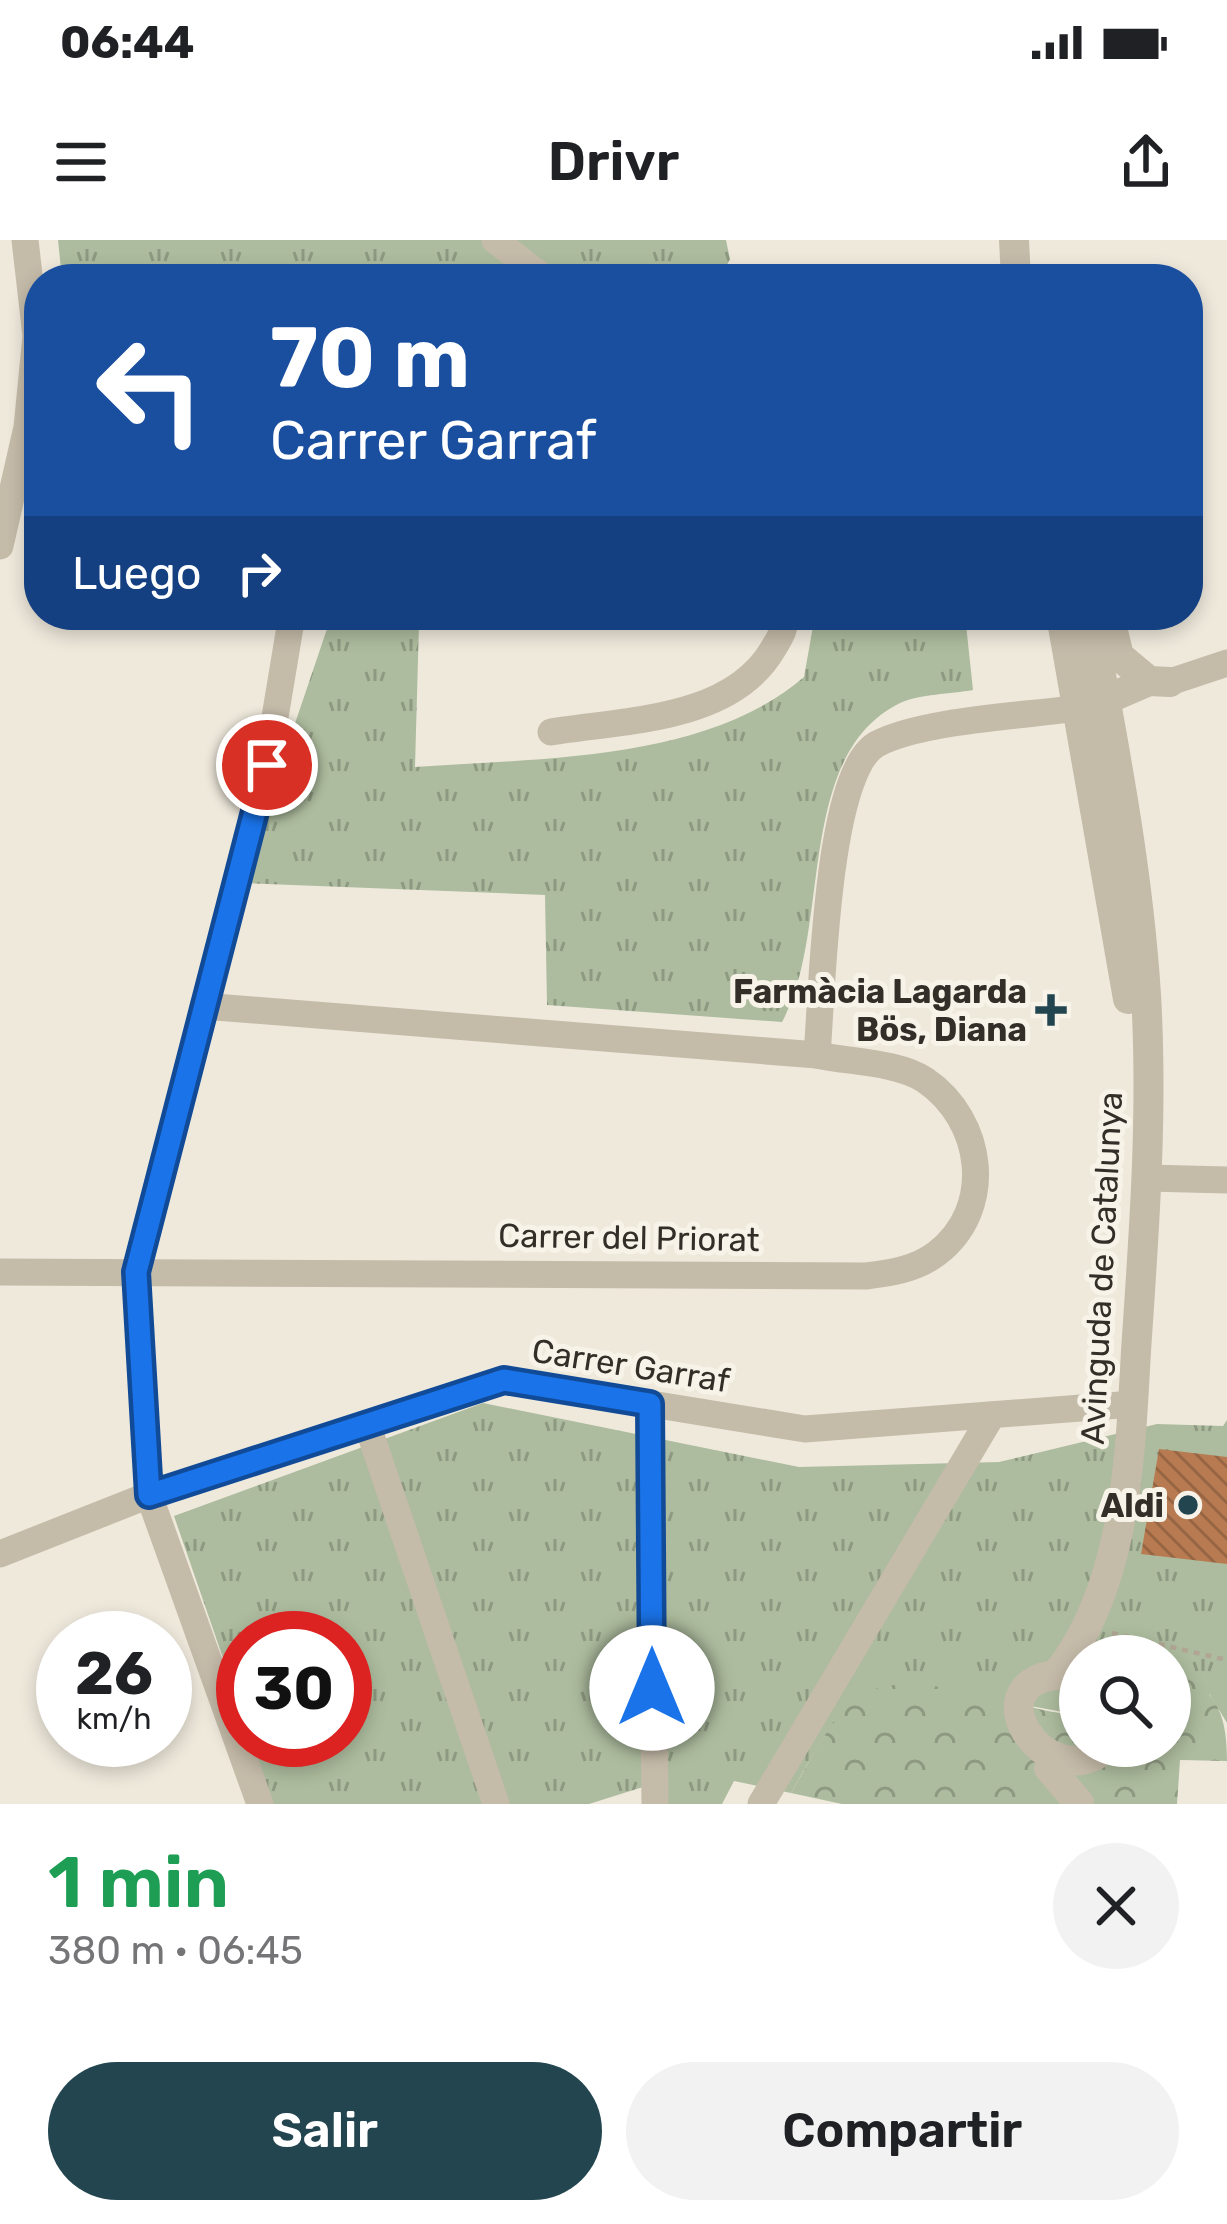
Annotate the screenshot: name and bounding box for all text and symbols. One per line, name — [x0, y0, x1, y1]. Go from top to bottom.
text: 06:44 — [60, 16, 195, 69]
icon: menu — [48, 129, 114, 195]
icon: share — [1113, 129, 1179, 195]
text: Drivr — [548, 130, 679, 194]
text: 70 m — [270, 308, 470, 408]
icon: left — [72, 312, 228, 468]
text: Carrer Garraf — [270, 409, 597, 473]
icon: right — [226, 540, 292, 606]
text: Luego — [72, 547, 202, 600]
pin — [216, 714, 318, 816]
icon: arrive — [234, 732, 300, 798]
place label: Farmàcia Lagarda Bös, Diana — [733, 972, 1027, 1049]
marker: Farmàcia Lagarda Bös, Diana — [1038, 997, 1064, 1023]
street label: Avinguda de Catalunya — [1073, 1091, 1130, 1445]
street label: Carrer del Priorat — [498, 1216, 760, 1259]
street label: Carrer Garraf — [529, 1331, 733, 1400]
place label: Aldi — [1101, 1486, 1164, 1525]
marker: Aldi — [1175, 1492, 1201, 1518]
speed limit sign: 30 — [216, 1611, 372, 1767]
position arrow — [589, 1625, 715, 1751]
map controls — [1059, 1635, 1191, 1767]
button: search — [1059, 1635, 1191, 1767]
text: 26 — [75, 1638, 153, 1709]
text: km/h — [77, 1701, 151, 1737]
text: 1 min — [48, 1840, 229, 1925]
button: close — [1053, 1843, 1179, 1969]
text: 380 m · 06:45 — [48, 1928, 303, 1974]
button: Salir — [48, 2062, 602, 2200]
button: Compartir — [626, 2062, 1179, 2200]

